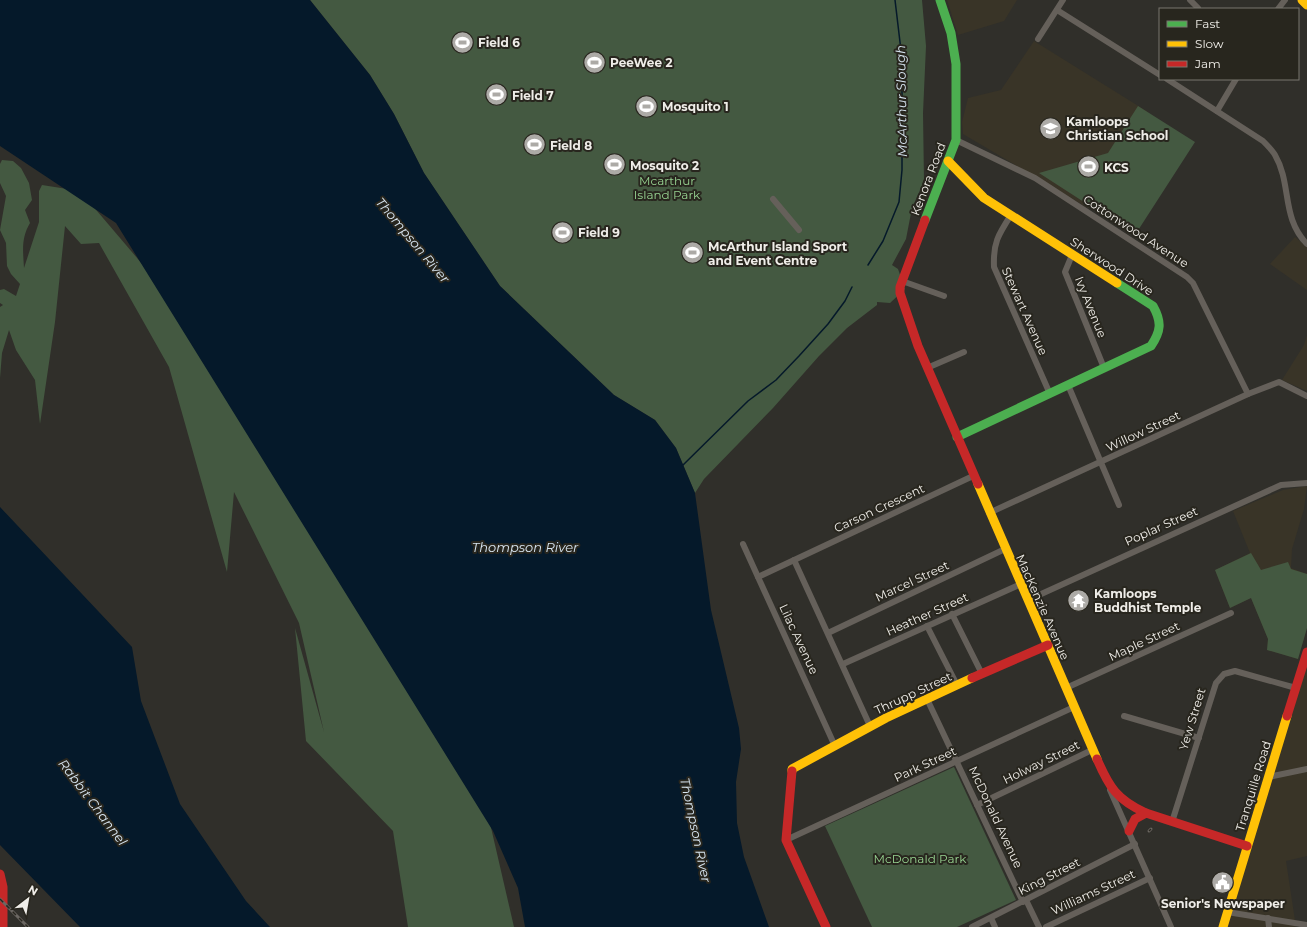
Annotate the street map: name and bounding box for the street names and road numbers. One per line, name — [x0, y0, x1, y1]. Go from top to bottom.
street label: Kenora Road — [907, 140, 949, 218]
street label: Cottonwood Avenue — [1080, 191, 1192, 271]
street label: Sherwood Drive — [1068, 234, 1156, 298]
street label: Stewart Avenue — [999, 265, 1051, 357]
street label: Ivy Avenue — [1072, 274, 1110, 340]
street label: Willow Street — [1104, 407, 1183, 455]
street label: Carson Crescent — [831, 480, 927, 536]
street label: Poplar Street — [1122, 503, 1200, 549]
street label: MacKenzie Avenue — [1013, 552, 1073, 662]
street label: Marcel Street — [873, 557, 951, 605]
street label: Heather Street — [884, 589, 971, 639]
street label: Lilac Avenue — [776, 601, 822, 677]
street label: Maple Street — [1106, 618, 1182, 664]
street label: Thrupp Street — [872, 668, 954, 717]
street label: Yew Street — [1175, 686, 1209, 752]
street label: Holway Street — [1000, 737, 1082, 787]
street label: Tranquille Road — [1232, 739, 1274, 833]
street label: Park Street — [892, 743, 959, 785]
street label: McDonald Avenue — [966, 764, 1026, 870]
street label: King Street — [1016, 854, 1083, 898]
street label: Williams Street — [1049, 866, 1138, 918]

